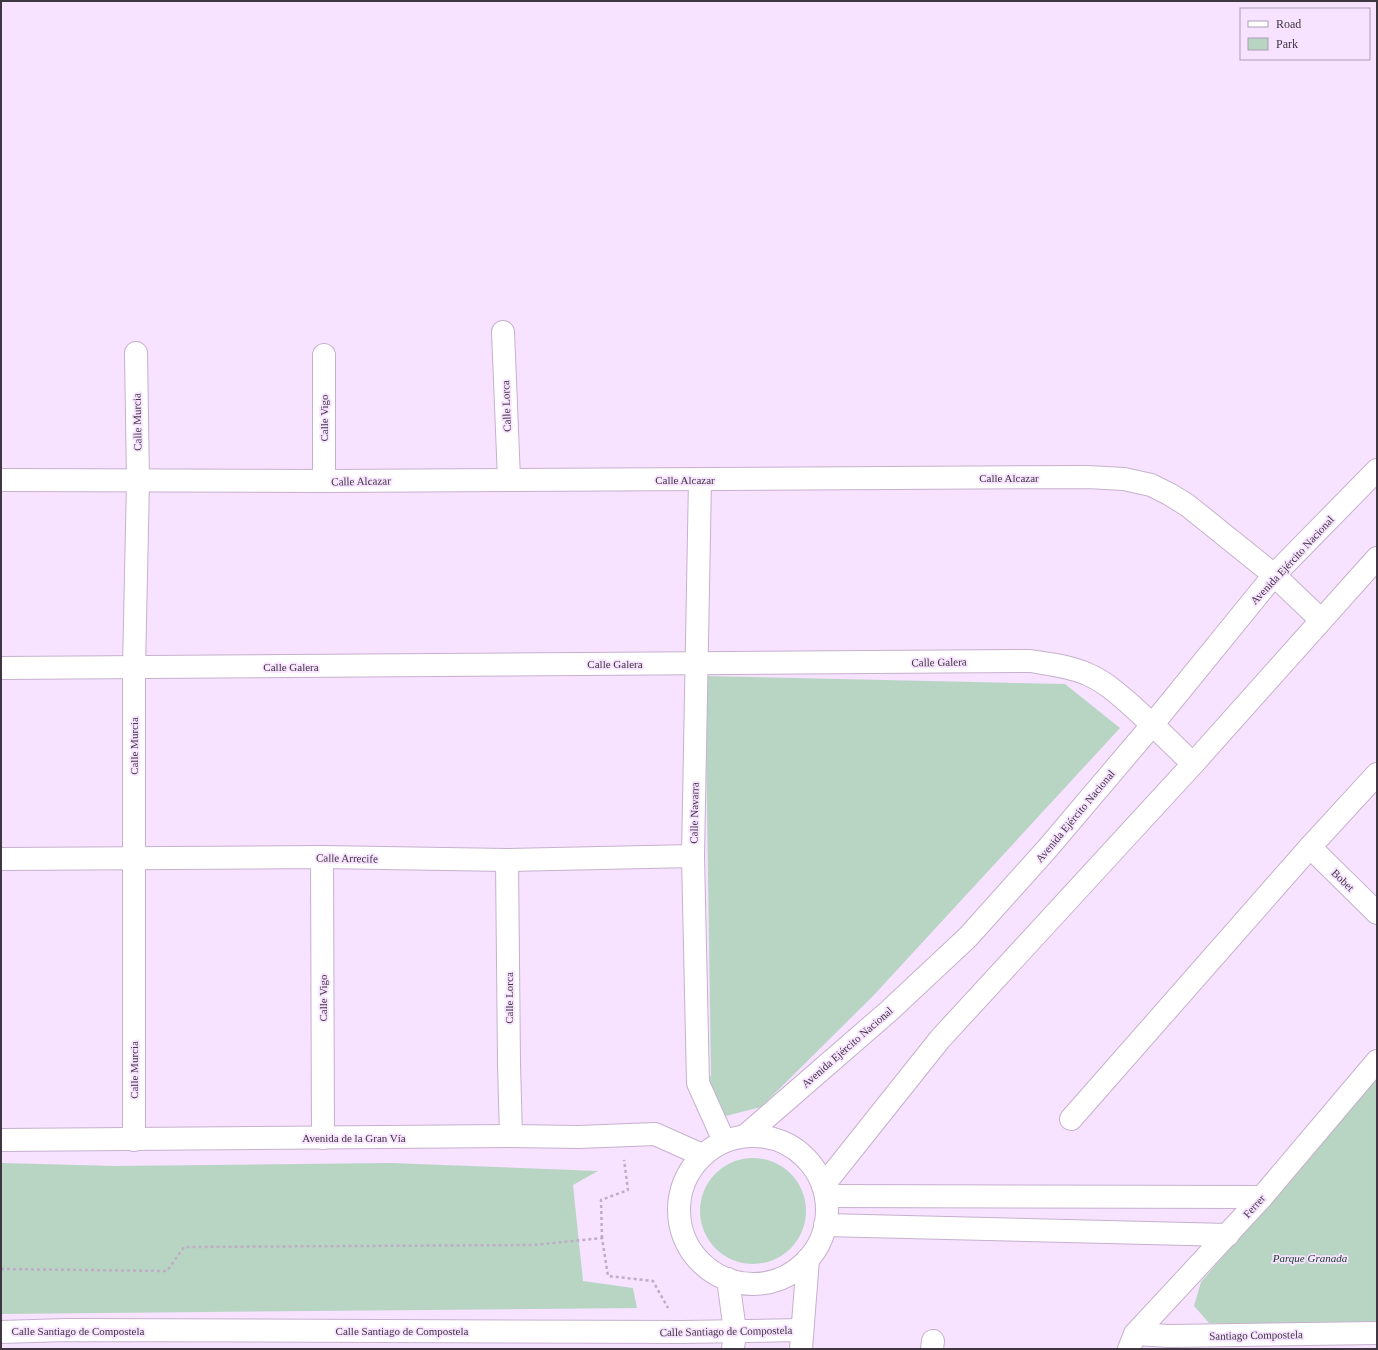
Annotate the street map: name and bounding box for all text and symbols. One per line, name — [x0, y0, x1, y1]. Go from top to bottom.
legend — [1240, 8, 1370, 60]
text: Road — [1276, 17, 1301, 31]
text: Park — [1276, 37, 1298, 51]
street label: Calle Lorca — [499, 380, 513, 432]
street label: Calle Murcia — [130, 393, 144, 451]
street label: Calle Vigo — [318, 394, 330, 442]
street label: Calle Alcazar — [979, 472, 1039, 484]
street label: Calle Alcazar — [331, 474, 391, 488]
street label: Calle Alcazar — [655, 474, 715, 486]
street label: Avenida Ejército Nacional — [1248, 513, 1336, 607]
street label: Calle Galera — [911, 656, 967, 668]
street label: Calle Galera — [587, 658, 643, 670]
street label: Calle Galera — [263, 661, 319, 673]
street label: Calle Murcia — [128, 717, 140, 775]
street label: Avenida Ejército Nacional — [1033, 768, 1117, 864]
street label: Calle Navarra — [687, 782, 701, 844]
street label: Calle Arrecife — [316, 851, 378, 865]
street label: Bobet — [1329, 867, 1357, 893]
street label: Calle Lorca — [503, 972, 515, 1024]
street label: Calle Vigo — [317, 974, 329, 1022]
street label: Avenida Ejército Nacional — [799, 1004, 895, 1090]
street label: Calle Murcia — [128, 1041, 140, 1099]
street label: Avenida de la Gran Vía — [302, 1132, 406, 1144]
street label: Ferrer — [1241, 1192, 1268, 1220]
park label: Parque Granada — [1272, 1252, 1348, 1264]
street label: Calle Santiago de Compostela — [659, 1324, 793, 1338]
street label: Calle Santiago de Compostela — [12, 1325, 145, 1337]
street label: Calle Santiago de Compostela — [336, 1325, 469, 1337]
street label: Santiago Compostela — [1209, 1328, 1303, 1342]

